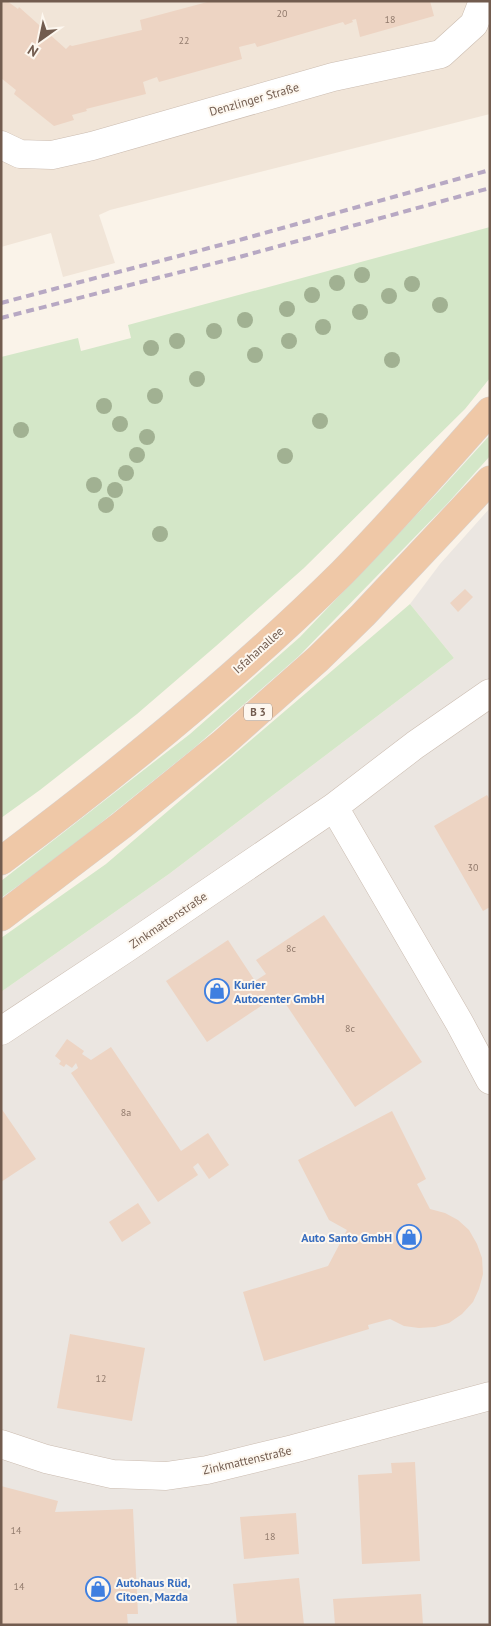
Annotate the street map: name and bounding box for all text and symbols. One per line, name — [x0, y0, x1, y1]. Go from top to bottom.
house number: 20 — [277, 7, 288, 20]
house number: 18 — [385, 13, 395, 26]
north arrow — [15, 15, 65, 65]
house number: 22 — [179, 34, 189, 47]
text: N — [24, 41, 42, 61]
street label: Denzlinger Straße — [207, 79, 301, 119]
street label: Isfahanallee — [230, 624, 286, 676]
road number: B 3 — [244, 704, 272, 720]
house number: 30 — [468, 861, 479, 874]
street label: Zinkmattenstraße — [126, 888, 210, 952]
house number: 8c — [286, 942, 296, 955]
place label: Kurier Autocenter GmbH — [234, 977, 325, 1006]
shop icon: Kurier Autocenter GmbH — [204, 978, 230, 1004]
house number: 8c — [345, 1022, 355, 1035]
house number: 8a — [121, 1106, 131, 1119]
shop icon: Auto Santo GmbH — [396, 1224, 422, 1250]
place label: Auto Santo GmbH — [301, 1230, 392, 1245]
house number: 12 — [96, 1372, 106, 1385]
street label: Zinkmattenstraße — [201, 1442, 293, 1478]
house number: 14 — [11, 1524, 22, 1537]
house number: 18 — [265, 1530, 275, 1543]
place label: Autohaus Rüd, Citoen, Mazda — [116, 1575, 191, 1604]
shop icon: Autohaus Rüd, Citoen, Mazda — [85, 1576, 111, 1602]
house number: 14 — [14, 1580, 25, 1593]

